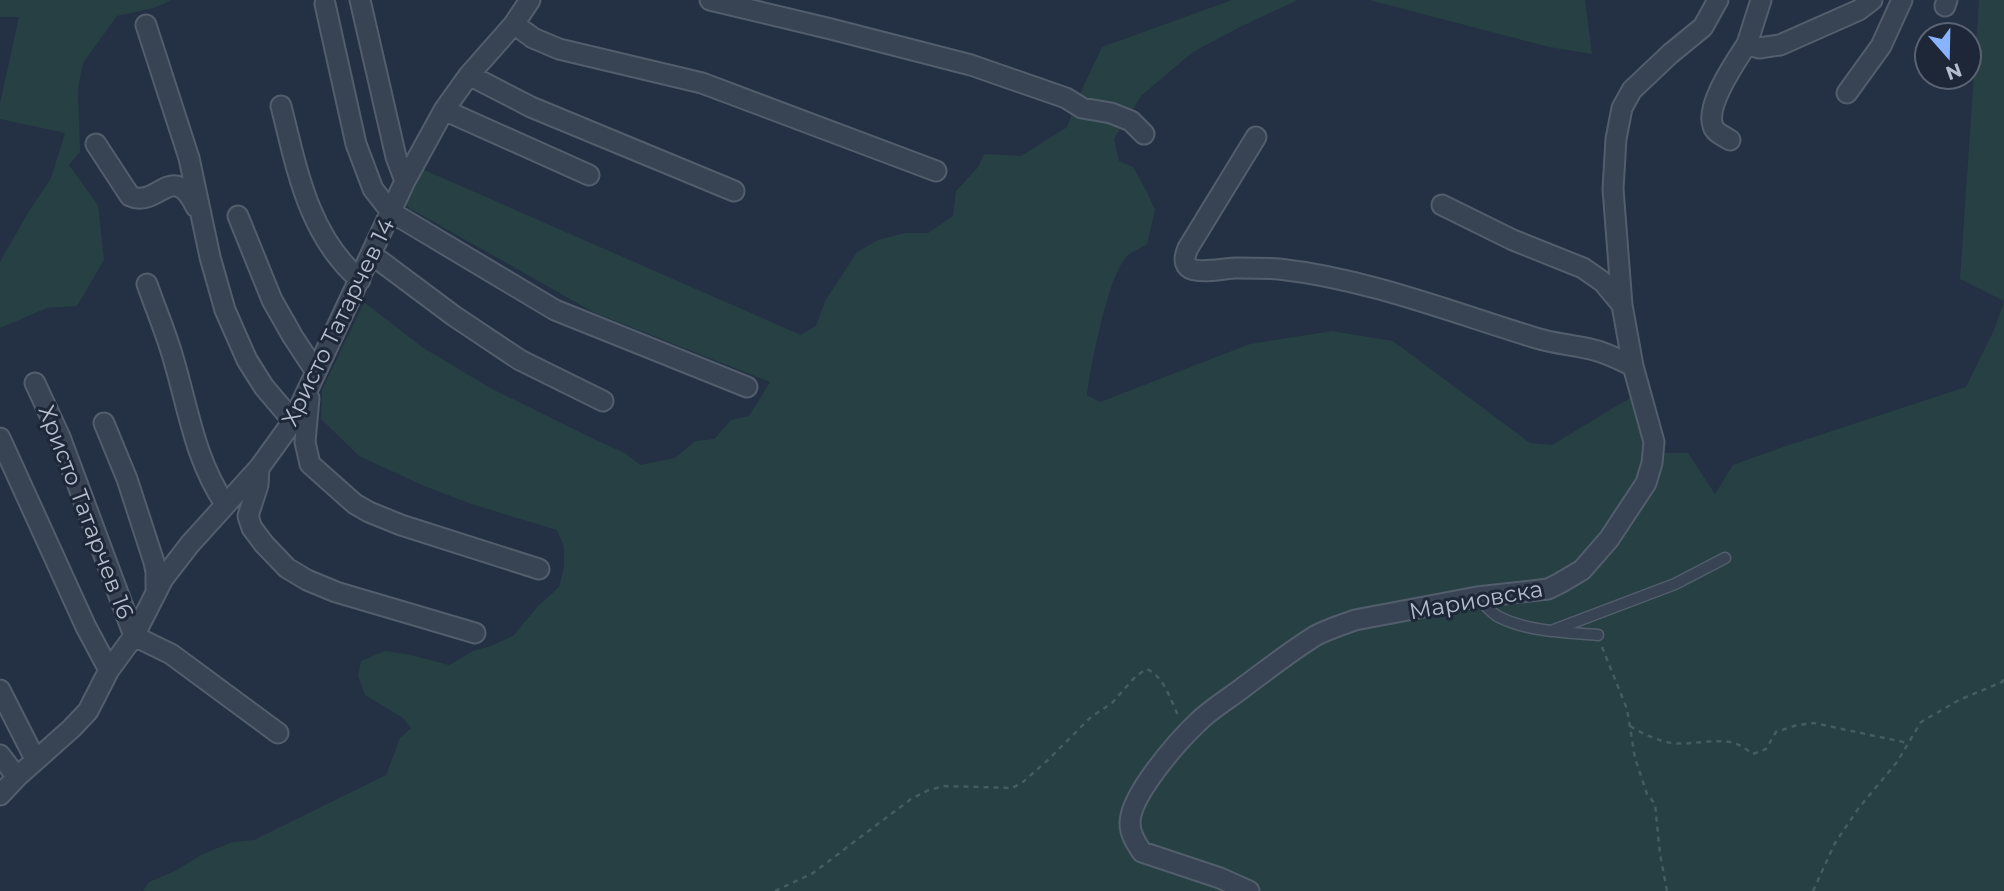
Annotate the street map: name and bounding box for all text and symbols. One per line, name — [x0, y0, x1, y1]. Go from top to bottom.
north arrow — [1913, 21, 1983, 91]
text: N — [1942, 58, 1965, 85]
street label: Христо Татарчев 14 — [275, 213, 401, 431]
street label: Христо Татарчев 16 — [32, 401, 140, 623]
street label: Мариовска — [1407, 574, 1545, 626]

